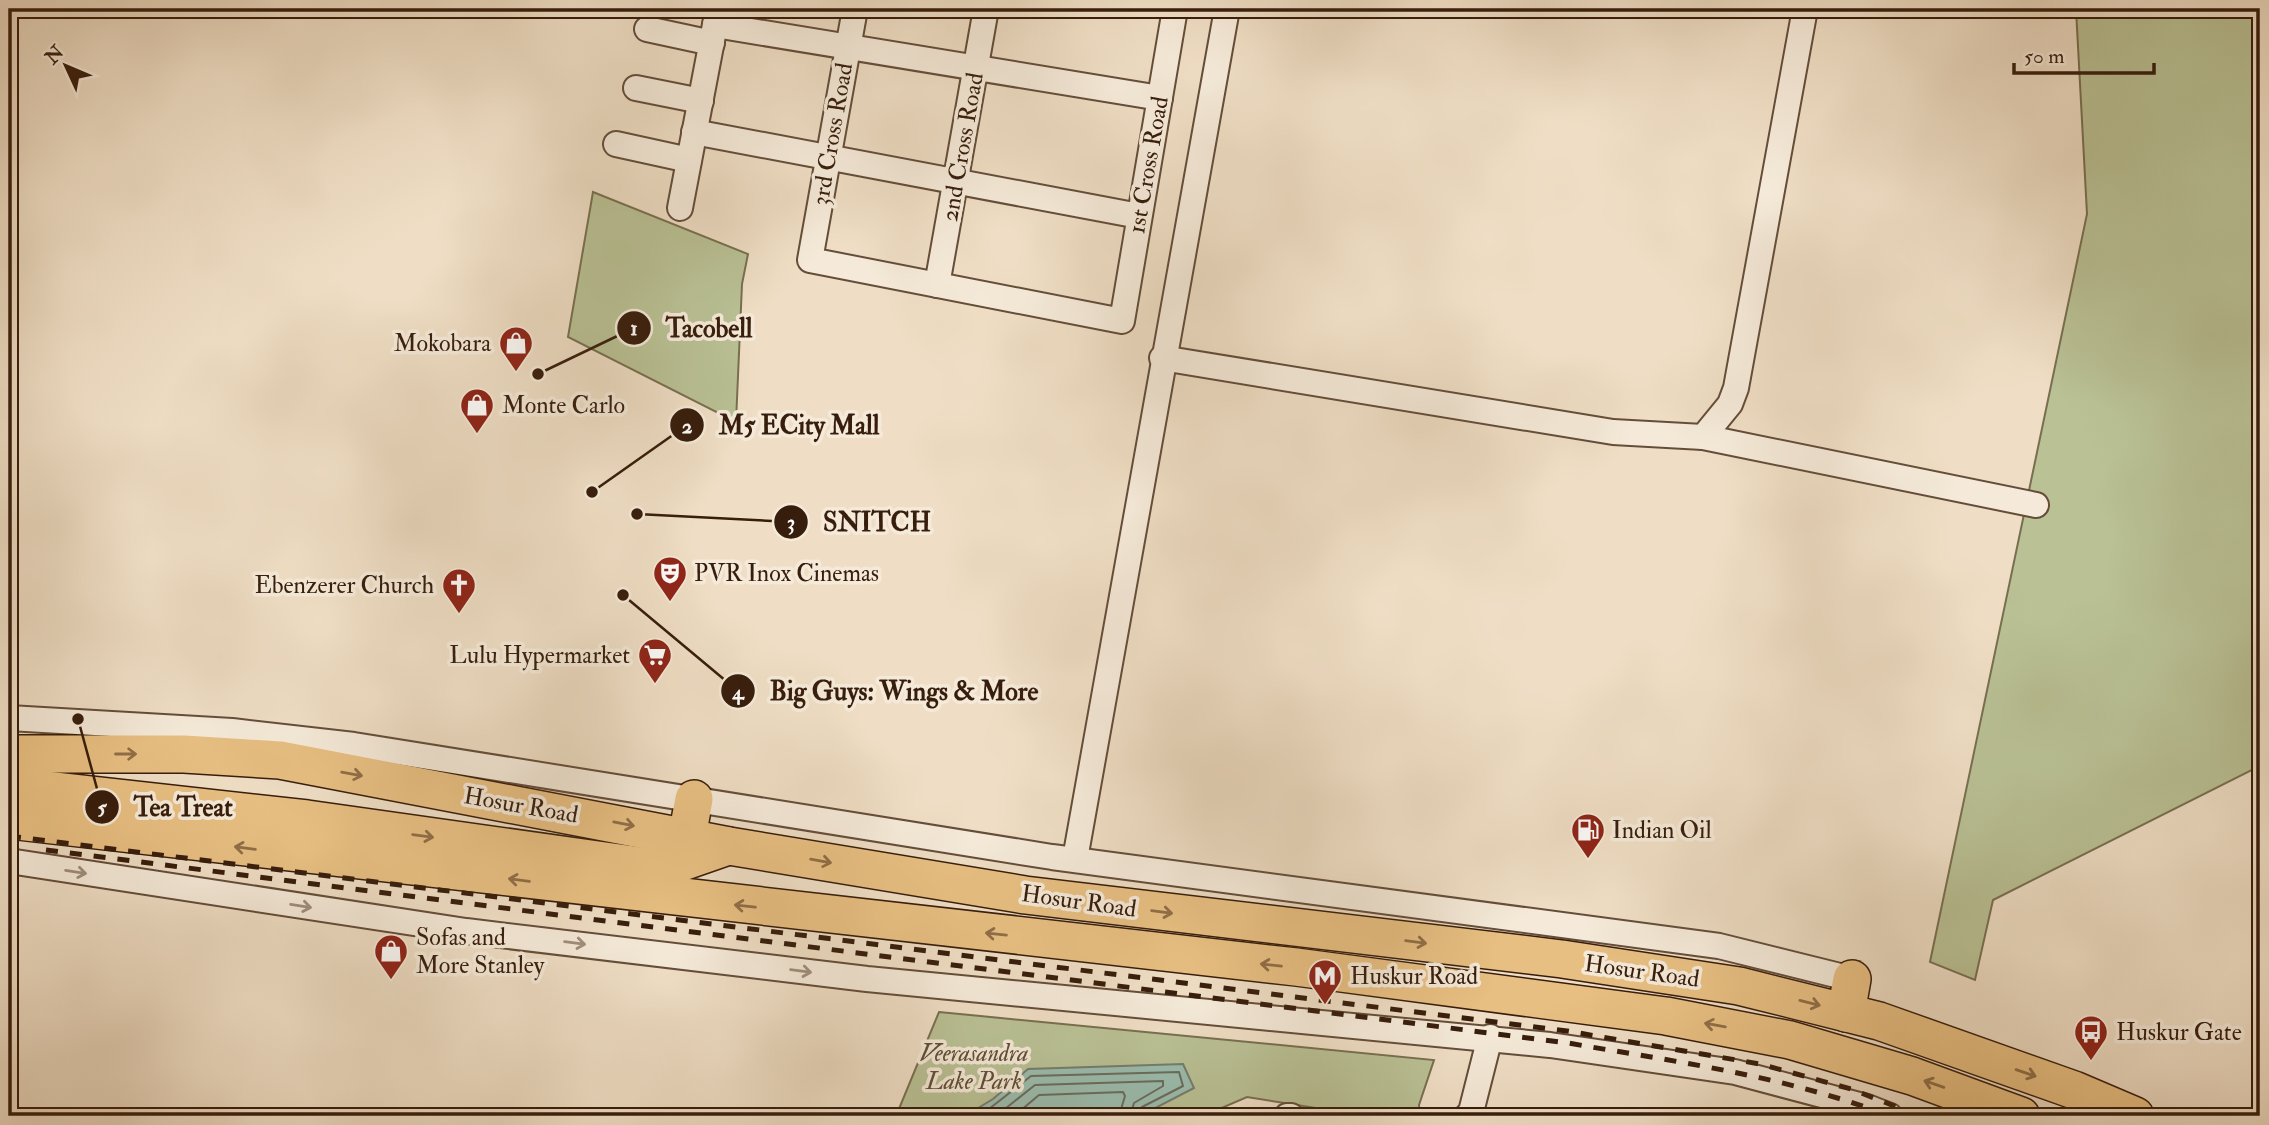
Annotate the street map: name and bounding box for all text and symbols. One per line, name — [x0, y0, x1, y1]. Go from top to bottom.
north arrow — [32, 32, 102, 102]
scale bar — [2014, 32, 2154, 76]
text: N — [39, 40, 70, 70]
text: 50 m — [2024, 43, 2065, 70]
street label: 3rd Cross Road — [805, 60, 860, 208]
street label: 2nd Cross Road — [934, 70, 991, 224]
street label: 1st Cross Road — [1121, 94, 1176, 236]
callout: Tacobell — [616, 304, 766, 351]
text: Tacobell — [665, 313, 753, 345]
text: 1 — [630, 315, 638, 342]
shop icon: Mokobara — [497, 324, 535, 373]
place label: Mokobara — [394, 328, 492, 359]
shop icon: Monte Carlo — [458, 386, 496, 435]
place label: Monte Carlo — [502, 390, 625, 421]
callout: M5 ECity Mall — [669, 402, 893, 449]
text: M5 ECity Mall — [718, 410, 880, 443]
text: 2 — [682, 413, 693, 440]
callout: SNITCH — [774, 498, 945, 545]
text: SNITCH — [823, 507, 931, 539]
text: 3 — [787, 509, 795, 536]
theatre icon: PVR Inox Cinemas — [651, 554, 689, 603]
place label: PVR Inox Cinemas — [694, 558, 879, 589]
church icon: Ebenzerer Church — [440, 566, 478, 615]
place label: Ebenzerer Church — [254, 570, 434, 601]
supermarket icon: Lulu Hypermarket — [636, 636, 674, 685]
place label: Lulu Hypermarket — [449, 640, 630, 671]
callout: Big Guys: Wings & More — [721, 668, 1052, 715]
text: Big Guys: Wings & More — [770, 676, 1038, 709]
text: 4 — [731, 679, 745, 706]
one-way arrow — [114, 747, 137, 761]
one-way arrow — [340, 767, 363, 781]
street label: Hosur Road — [461, 780, 581, 831]
callout: Tea Treat — [85, 783, 247, 830]
text: Tea Treat — [132, 792, 233, 824]
text: 5 — [97, 794, 107, 821]
fuel station icon: Indian Oil — [1569, 811, 1607, 860]
place label: Indian Oil — [1612, 815, 1712, 846]
one-way arrow — [612, 817, 635, 831]
one-way arrow — [411, 829, 434, 842]
one-way arrow — [234, 841, 257, 854]
one-way arrow — [809, 855, 832, 868]
one-way arrow — [64, 865, 87, 878]
one-way arrow — [509, 874, 531, 887]
street label: Hosur Road — [1019, 878, 1139, 925]
one-way arrow — [735, 899, 757, 912]
one-way arrow — [289, 900, 312, 913]
one-way arrow — [1150, 905, 1173, 918]
place label: Sofas and More Stanley — [416, 922, 545, 981]
one-way arrow — [985, 927, 1008, 940]
shop icon: Sofas and More Stanley — [372, 932, 410, 981]
one-way arrow — [1404, 935, 1427, 948]
one-way arrow — [563, 936, 586, 949]
street label: Hosur Road — [1582, 948, 1702, 995]
metro station icon: Huskur Road — [1306, 957, 1344, 1006]
one-way arrow — [1260, 958, 1283, 971]
place label: Huskur Road — [1350, 961, 1478, 992]
one-way arrow — [789, 964, 812, 977]
one-way arrow — [1798, 997, 1821, 1010]
bus stop icon: Huskur Gate — [2072, 1013, 2110, 1062]
place label: Huskur Gate — [2116, 1017, 2242, 1048]
one-way arrow — [1704, 1018, 1727, 1031]
park label: Veerasandra Lake Park — [920, 1038, 1028, 1097]
one-way arrow — [2015, 1068, 2037, 1080]
one-way arrow — [1924, 1077, 1946, 1089]

